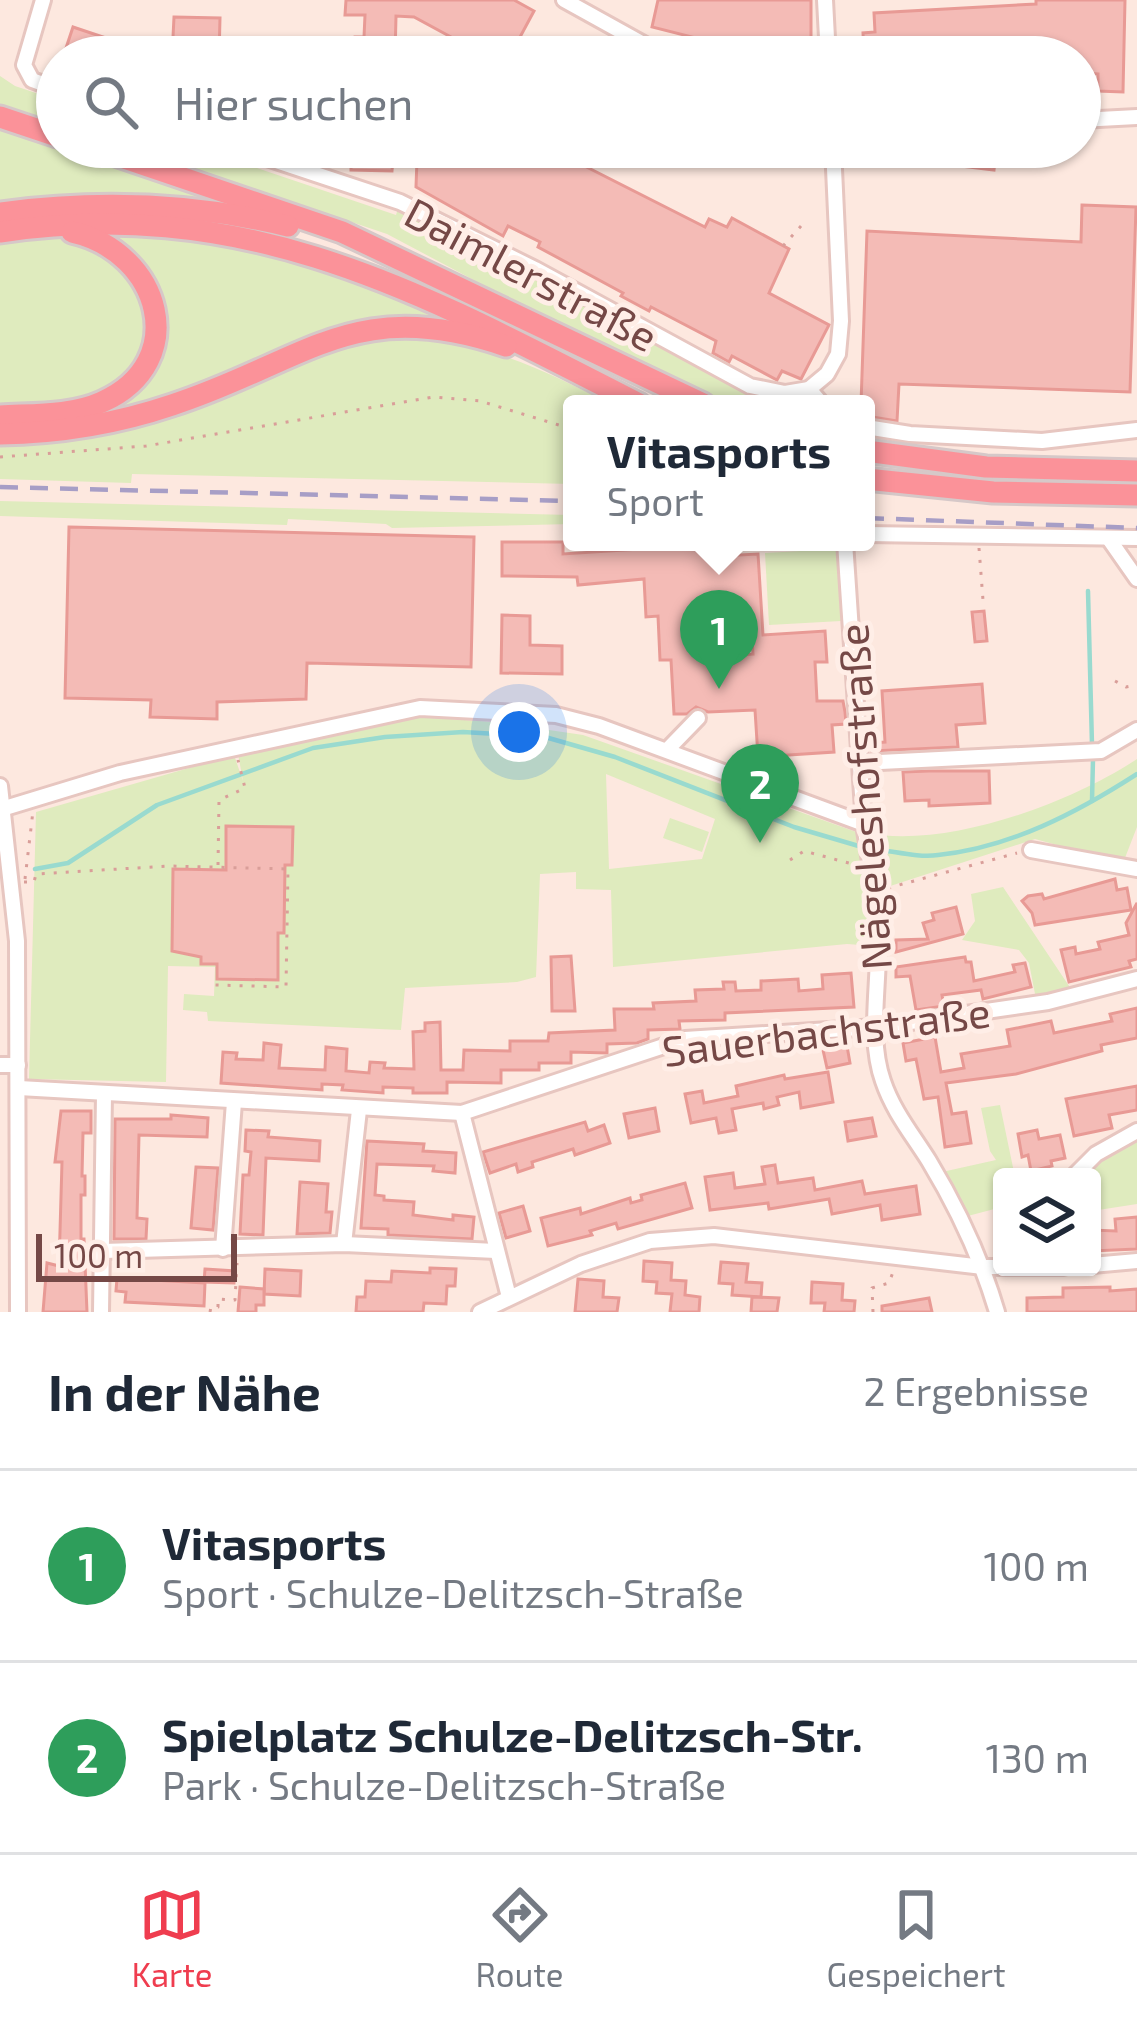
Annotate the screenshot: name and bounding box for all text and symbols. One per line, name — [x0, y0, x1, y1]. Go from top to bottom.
search box — [36, 36, 1101, 168]
icon: search — [78, 69, 144, 135]
text: Hier suchen — [174, 75, 414, 129]
street label: Daimlerstraße — [397, 186, 667, 360]
popup — [563, 395, 875, 551]
text: Vitasports — [607, 423, 831, 477]
text: Sport — [607, 477, 704, 524]
pin: 1 — [680, 590, 758, 689]
street label: Nägeleshofstraße — [826, 622, 900, 972]
your location — [489, 702, 549, 762]
pin: 2 — [721, 744, 799, 843]
street label: Sauerbachstraße — [659, 985, 993, 1075]
map controls — [993, 1168, 1101, 1276]
button: layers — [993, 1168, 1101, 1276]
scale bar — [36, 1228, 237, 1281]
text: 100 m — [54, 1235, 143, 1275]
text: In der Nähe — [48, 1360, 321, 1421]
text: 2 Ergebnisse — [863, 1367, 1089, 1414]
text: Vitasports — [162, 1515, 386, 1569]
text: 1 — [79, 1542, 95, 1589]
text: 100 m — [984, 1542, 1089, 1589]
text: Sport · Schulze-Delitzsch-Straße — [162, 1569, 744, 1616]
text: Spielplatz Schulze-Delitzsch-Str. — [162, 1707, 863, 1761]
text: 2 — [76, 1734, 98, 1781]
text: 130 m — [985, 1734, 1089, 1781]
text: Park · Schulze-Delitzsch-Straße — [162, 1761, 726, 1808]
tab: Karte — [131, 1882, 213, 1994]
tab: Route — [475, 1882, 564, 1994]
tab: Gespeichert — [826, 1882, 1006, 1994]

